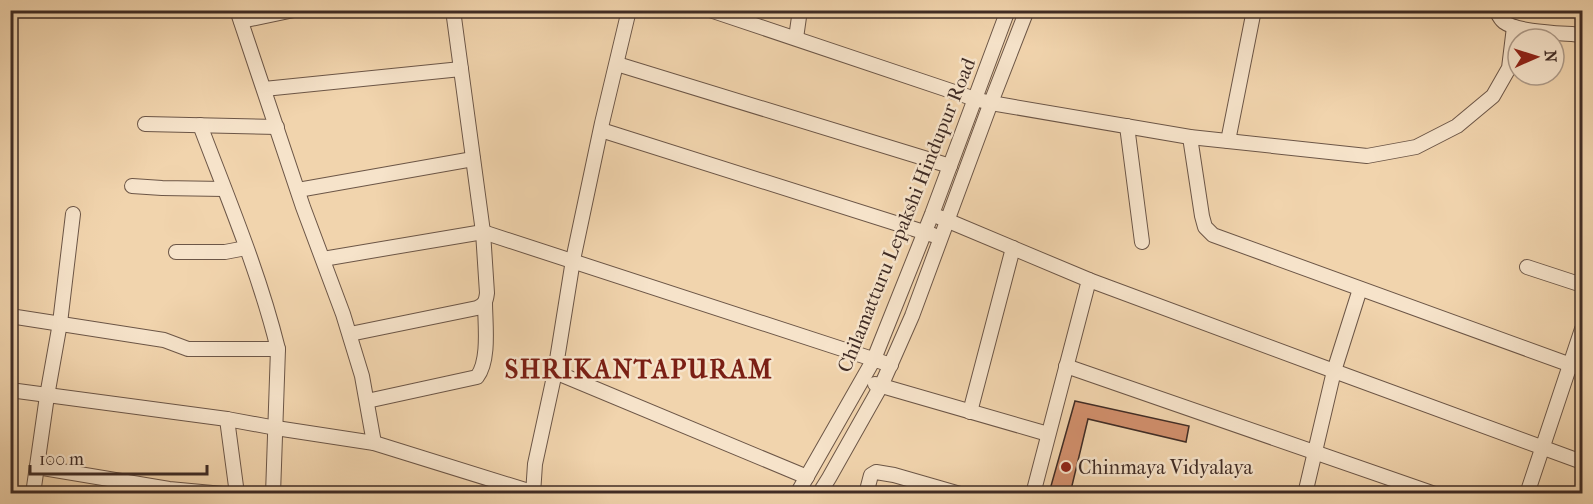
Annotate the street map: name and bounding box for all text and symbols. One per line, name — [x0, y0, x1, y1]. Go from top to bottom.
north arrow — [1506, 27, 1566, 87]
text: N — [1541, 50, 1560, 64]
street label: Chilamatturu Lepakshi Hindupur Road — [833, 54, 981, 376]
district label: SHRIKANTAPURAM — [505, 354, 773, 385]
scale bar — [30, 438, 207, 476]
text: 100 m — [39, 449, 84, 470]
place label: Chinmaya Vidyalaya — [1078, 456, 1254, 479]
marker: Chinmaya Vidyalaya — [1059, 460, 1073, 474]

